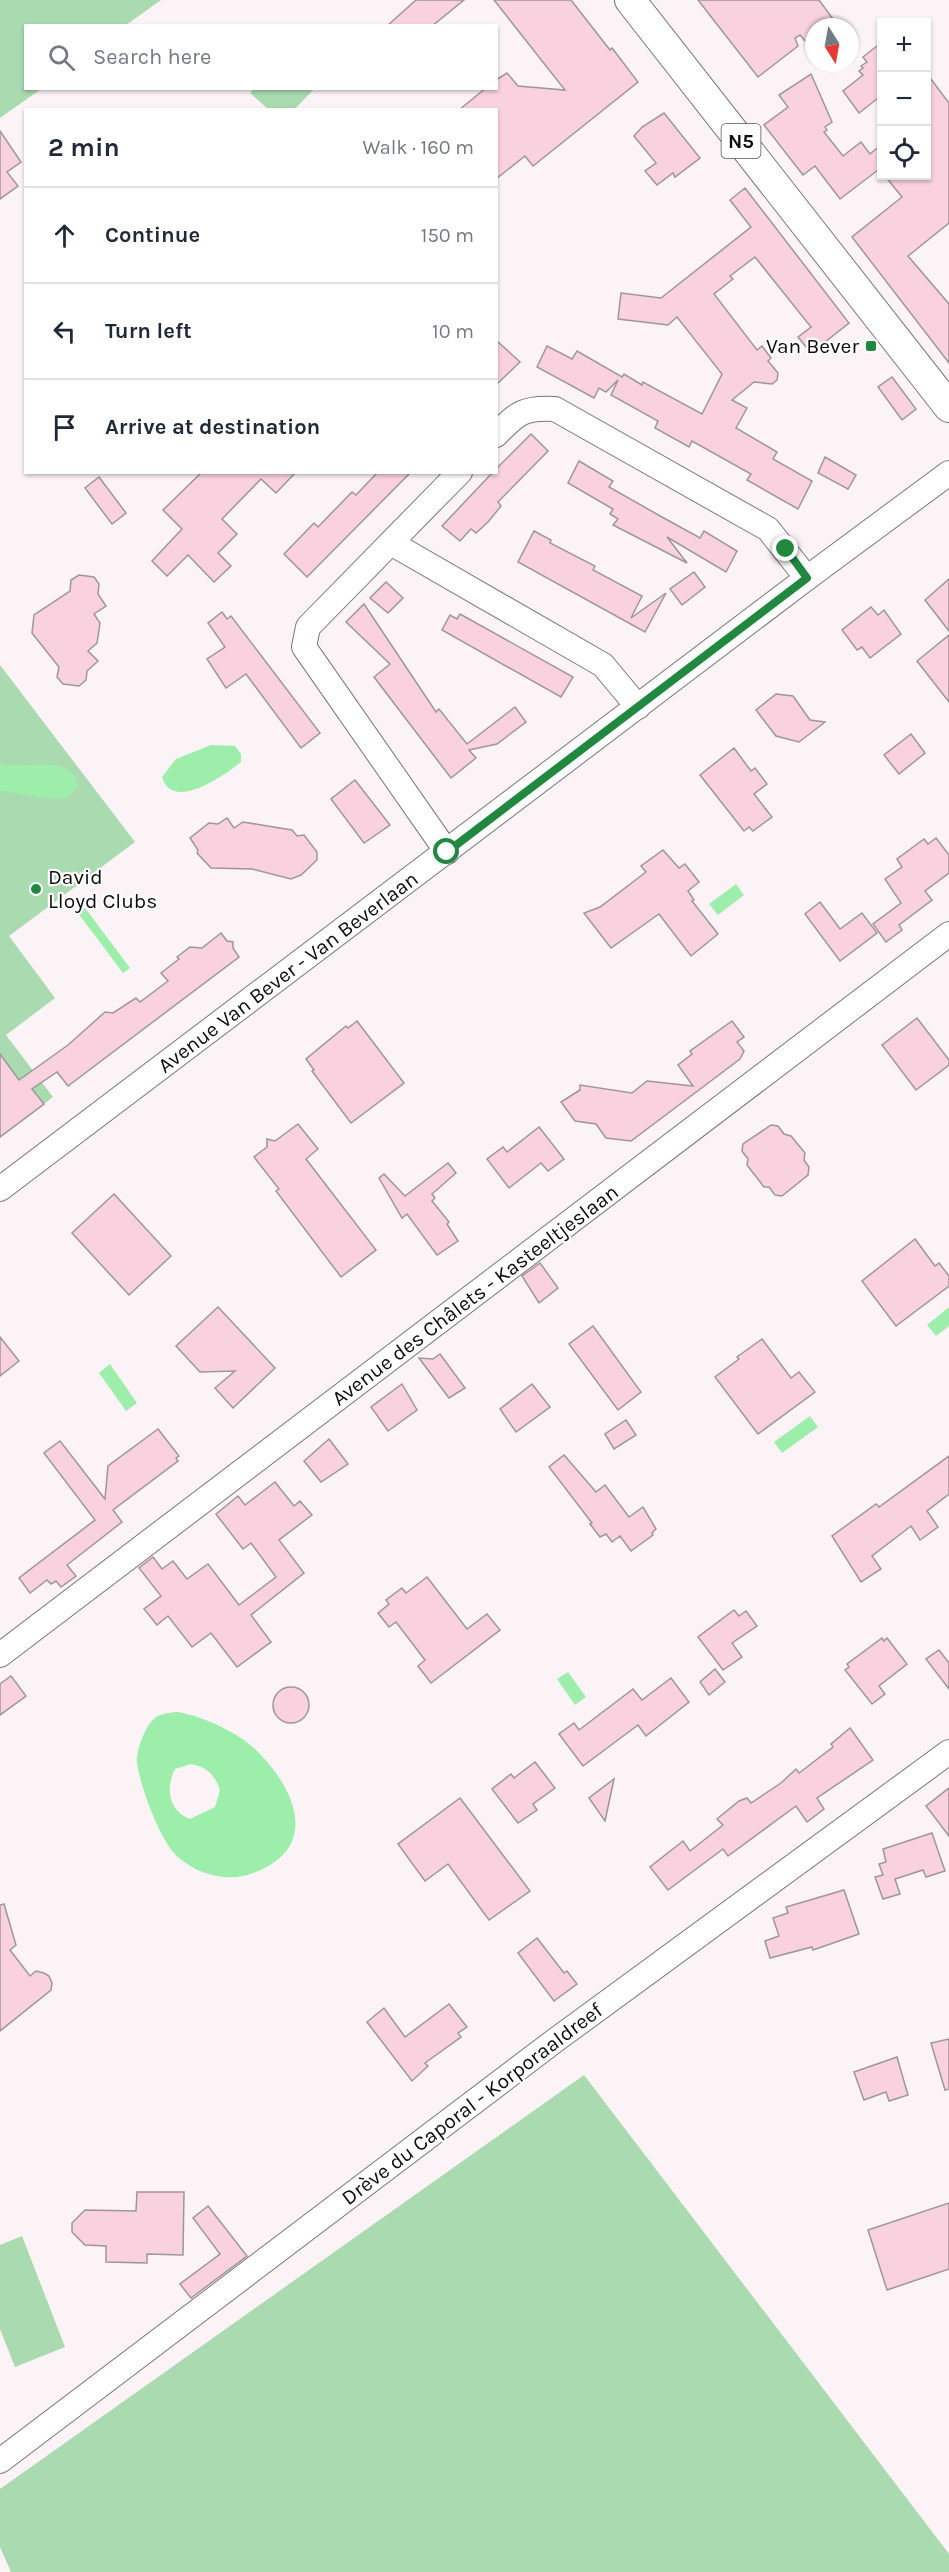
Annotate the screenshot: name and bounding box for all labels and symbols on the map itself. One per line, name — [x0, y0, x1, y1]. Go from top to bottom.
north arrow — [805, 18, 859, 72]
road number: N5 — [722, 124, 760, 158]
place label: Van Bever — [766, 334, 859, 358]
marker: Van Bever — [864, 339, 878, 353]
route end — [772, 535, 798, 561]
route start — [433, 838, 459, 864]
place label: David Lloyd Clubs — [48, 865, 157, 913]
street label: Avenue Van Bever - Van Beverlaan — [153, 866, 423, 1078]
marker: David Lloyd Clubs — [29, 882, 43, 896]
street label: Avenue des Châlets - Kasteeltjeslaan — [327, 1179, 623, 1411]
street label: Drève du Caporal - Korporaaldreef — [337, 1998, 608, 2210]

